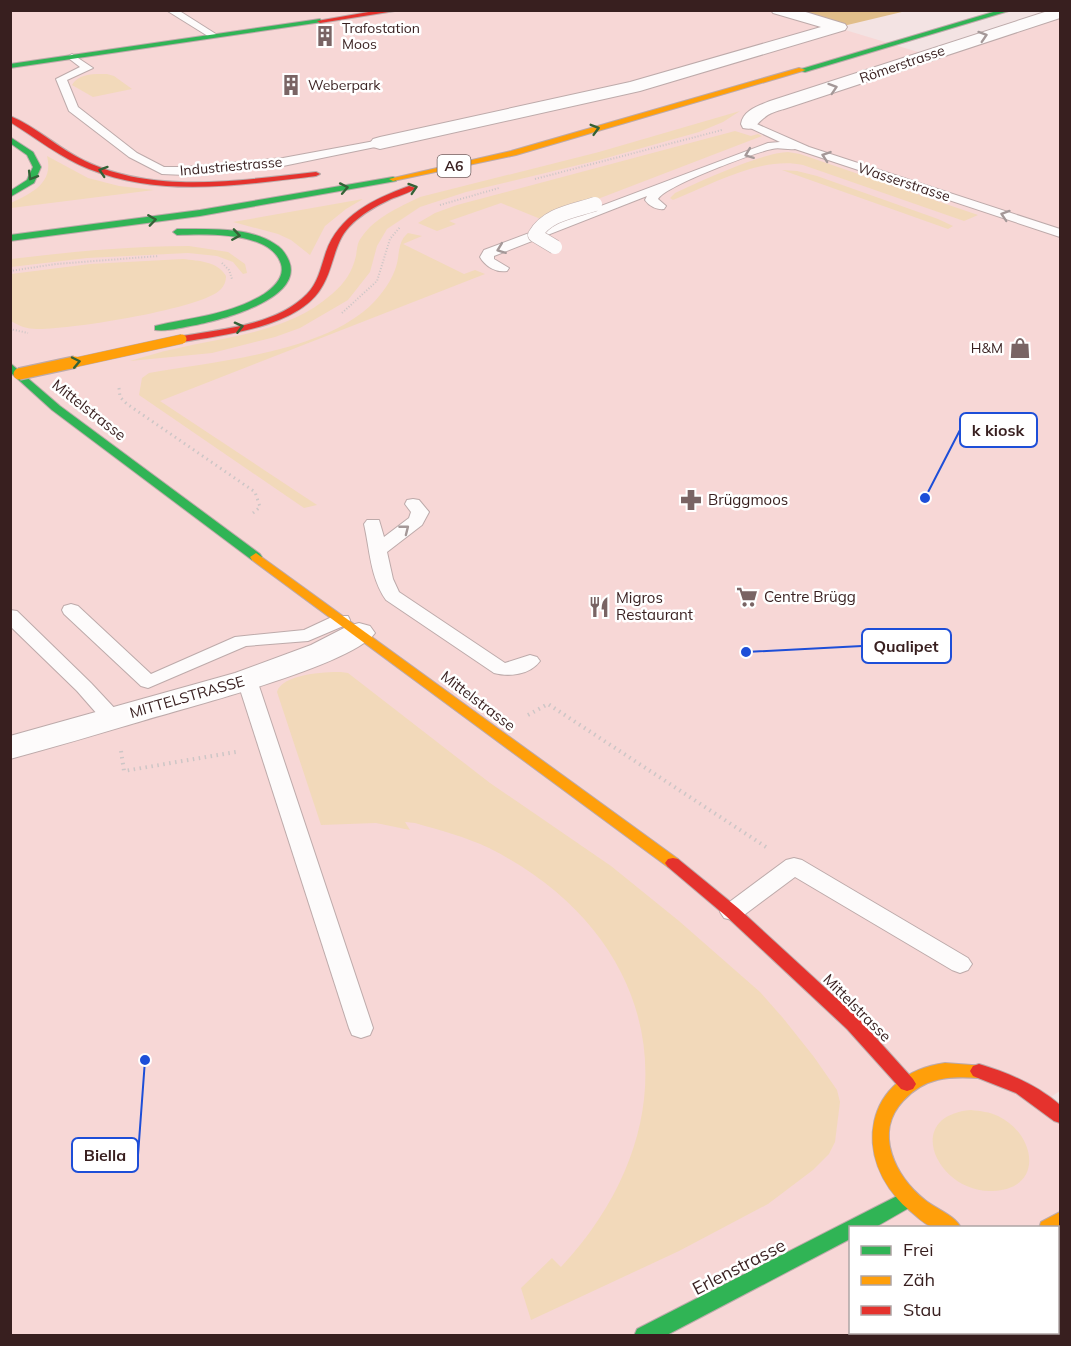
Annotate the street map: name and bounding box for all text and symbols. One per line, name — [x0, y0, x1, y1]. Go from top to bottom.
place label: Trafostation Moos — [342, 19, 420, 53]
building icon: Trafostation Moos — [313, 24, 337, 48]
one-way arrow — [977, 31, 988, 43]
street label: Römerstrasse — [857, 41, 947, 87]
building icon: Weberpark — [279, 73, 303, 97]
place label: Weberpark — [308, 76, 381, 94]
one-way arrow — [827, 83, 838, 95]
one-way arrow — [590, 124, 600, 137]
one-way arrow — [744, 146, 755, 159]
one-way arrow — [821, 151, 832, 164]
street label: Industriestrasse — [179, 153, 283, 179]
road number: A6 — [438, 155, 470, 177]
street label: Wasserstrasse — [855, 159, 953, 205]
one-way arrow — [98, 166, 109, 179]
one-way arrow — [28, 169, 39, 180]
one-way arrow — [339, 182, 349, 195]
one-way arrow — [407, 183, 418, 195]
one-way arrow — [1000, 210, 1011, 223]
one-way arrow — [146, 214, 156, 227]
one-way arrow — [232, 228, 241, 240]
one-way arrow — [496, 242, 507, 254]
one-way arrow — [234, 321, 244, 334]
shop icon: H&M — [1008, 336, 1032, 360]
place label: H&M — [971, 339, 1003, 357]
one-way arrow — [71, 356, 81, 369]
street label: Mittelstrasse — [49, 375, 130, 444]
callout: k kiosk — [960, 413, 1037, 447]
text: k kiosk — [972, 420, 1025, 440]
pharmacy icon: Brüggmoos — [679, 488, 703, 512]
place label: Brüggmoos — [708, 490, 788, 509]
one-way arrow — [399, 525, 410, 536]
supermarket icon: Centre Brügg — [735, 585, 759, 609]
place label: Centre Brügg — [764, 587, 856, 606]
place label: Migros Restaurant — [616, 588, 693, 624]
restaurant icon: Migros Restaurant — [587, 595, 611, 619]
callout: Qualipet — [862, 629, 951, 663]
text: Qualipet — [873, 636, 939, 656]
street label: Mittelstrasse — [437, 666, 519, 735]
street label: MITTELSTRASSE — [127, 671, 247, 722]
street label: Mittelstrasse — [819, 970, 895, 1046]
callout: Biella — [72, 1138, 138, 1172]
text: Biella — [84, 1145, 126, 1165]
legend — [849, 1226, 1059, 1334]
street label: Erlenstrasse — [688, 1233, 789, 1300]
text: Frei — [903, 1238, 933, 1261]
text: Zäh — [903, 1268, 935, 1291]
text: Stau — [903, 1298, 942, 1321]

